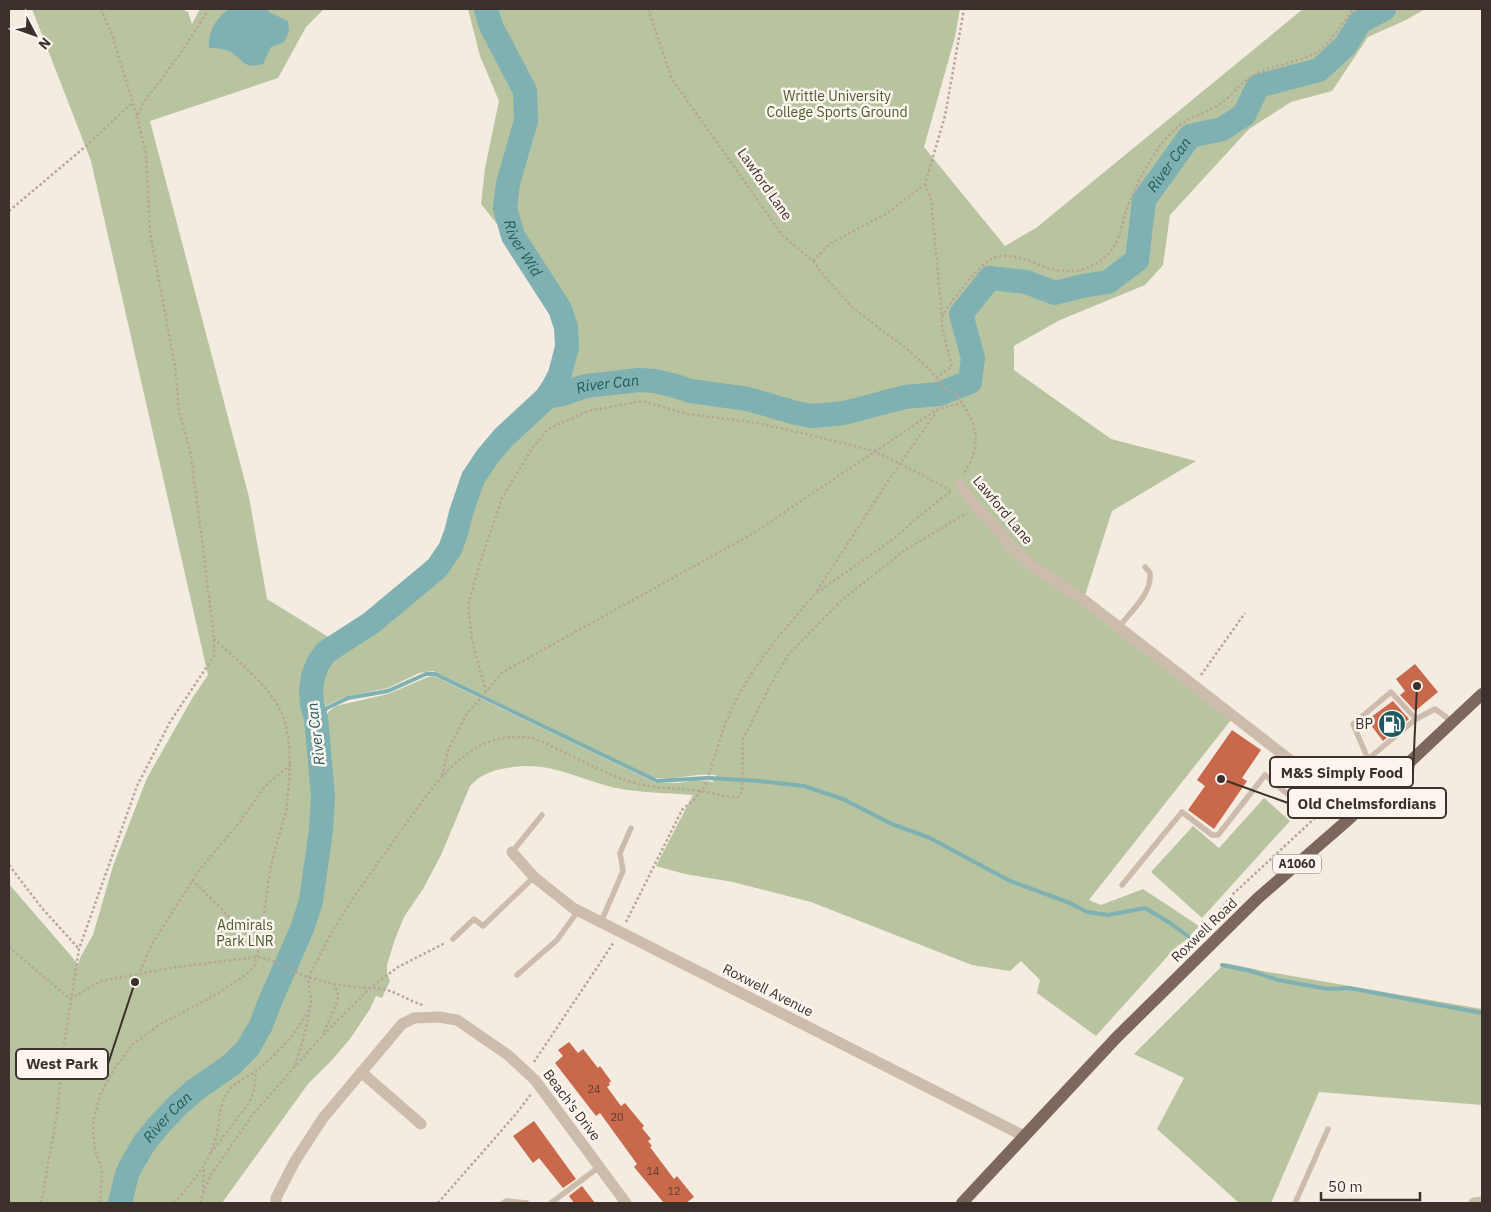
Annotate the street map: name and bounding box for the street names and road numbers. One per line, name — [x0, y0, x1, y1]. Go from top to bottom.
street label: Lawford Lane — [734, 144, 797, 224]
street label: Lawford Lane — [969, 472, 1037, 548]
road number: A1060 — [1273, 854, 1321, 874]
street label: Roxwell Road — [1167, 894, 1241, 966]
street label: Roxwell Avenue — [720, 959, 817, 1021]
street label: Beach's Drive — [539, 1066, 605, 1145]

